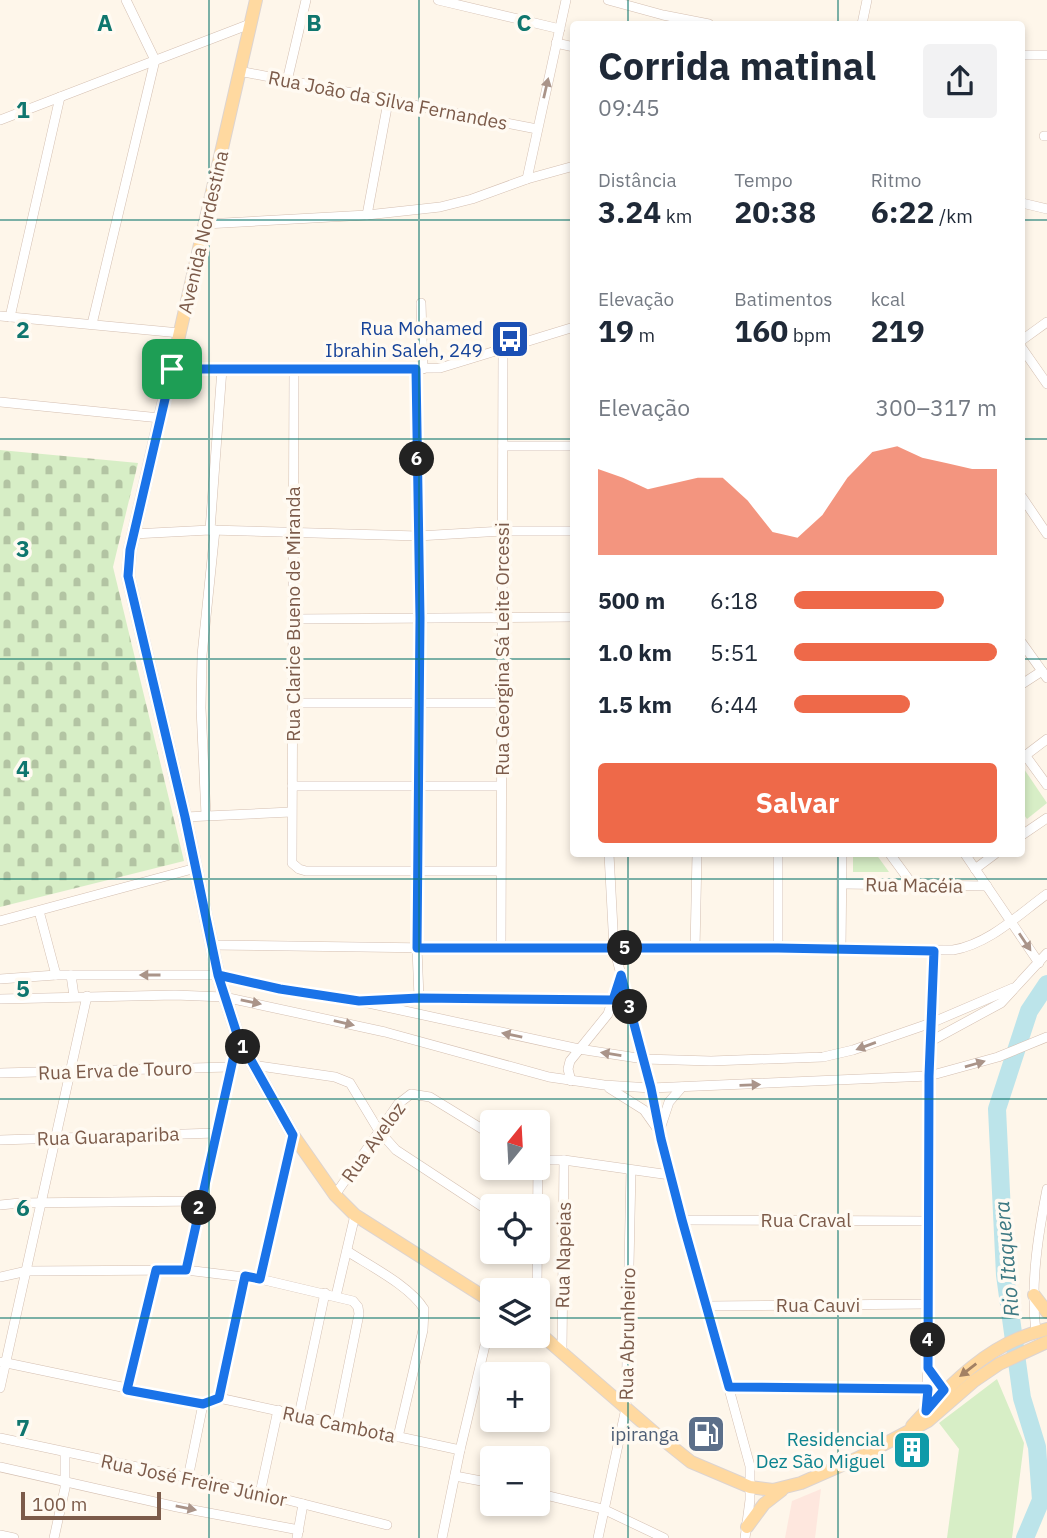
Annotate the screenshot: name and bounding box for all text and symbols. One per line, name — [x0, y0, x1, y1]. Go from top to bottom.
text: A — [97, 7, 113, 37]
text: B — [306, 7, 322, 37]
text: C — [517, 7, 532, 37]
text: Corrida matinal — [598, 41, 876, 90]
button: share — [923, 44, 997, 118]
street label: Rua João da Silva Fernandes — [266, 65, 510, 135]
one-way arrow — [541, 77, 552, 99]
text: 09:45 — [598, 92, 660, 122]
text: 1 — [16, 94, 30, 124]
street label: Avenida Nordestina — [173, 148, 233, 316]
text: Distância — [598, 168, 677, 192]
text: Tempo — [734, 168, 793, 192]
text: Ritmo — [871, 168, 921, 192]
text: 3.24 — [598, 192, 661, 231]
text: 20:38 — [734, 192, 816, 231]
text: 6:22 — [871, 192, 935, 231]
text: km — [661, 204, 692, 228]
text: /km — [935, 204, 973, 228]
text: Elevação — [598, 287, 674, 311]
text: Batimentos — [734, 287, 833, 311]
text: kcal — [871, 287, 905, 311]
text: 19 — [598, 311, 634, 350]
text: 160 — [734, 311, 788, 350]
text: 219 — [871, 311, 925, 350]
text: 2 — [16, 314, 30, 344]
place label: Rua Mohamed Ibrahin Saleh, 249 — [325, 316, 483, 362]
bus stop icon: Rua Mohamed Ibrahin Saleh, 249 — [489, 318, 531, 360]
text: m — [634, 323, 655, 347]
text: bpm — [788, 323, 831, 347]
pin — [142, 339, 202, 399]
icon: arrive — [153, 350, 191, 388]
text: Elevação — [598, 392, 690, 422]
text: 300–317 m — [875, 392, 997, 422]
pin: 6 — [400, 442, 434, 476]
text: 6 — [411, 446, 422, 470]
street label: Rua Clarice Bueno de Miranda — [281, 486, 305, 742]
street label: Rua Georgina Sá Leite Orcessi — [490, 522, 514, 776]
text: 3 — [16, 533, 30, 563]
text: 500 m — [598, 585, 665, 615]
text: 6:18 — [710, 585, 758, 615]
text: 1.0 km — [598, 637, 672, 667]
text: 5:51 — [710, 637, 758, 667]
text: 1.5 km — [598, 689, 672, 719]
text: 6:44 — [710, 689, 758, 719]
text: 4 — [16, 753, 30, 783]
button: Salvar — [598, 763, 997, 843]
street label: Rua Macéia — [865, 872, 963, 898]
pin: 5 — [608, 930, 642, 965]
one-way arrow — [1018, 932, 1031, 951]
text: 5 — [619, 935, 630, 959]
one-way arrow — [138, 969, 160, 981]
text: 5 — [16, 973, 30, 1003]
pin: 3 — [612, 990, 648, 1024]
text: 3 — [624, 994, 635, 1018]
one-way arrow — [240, 997, 262, 1008]
one-way arrow — [333, 1017, 355, 1028]
one-way arrow — [501, 1029, 523, 1040]
pin: 1 — [226, 1030, 260, 1064]
text: 1 — [237, 1034, 248, 1058]
one-way arrow — [856, 1040, 877, 1051]
one-way arrow — [600, 1048, 622, 1059]
street label: Rua Erva de Touro — [38, 1055, 192, 1085]
one-way arrow — [965, 1058, 986, 1068]
one-way arrow — [739, 1079, 761, 1091]
street label: Rua Aveloz — [336, 1097, 410, 1187]
north arrow — [480, 1110, 550, 1180]
map controls — [480, 1110, 550, 1516]
street label: Rua Guarapariba — [36, 1122, 180, 1150]
pin: 2 — [182, 1190, 216, 1226]
text: 6 — [16, 1192, 30, 1222]
button: locate — [480, 1194, 550, 1264]
text: 2 — [193, 1195, 204, 1219]
water label: Rio Itaquera — [987, 1200, 1025, 1318]
street label: Rua Napeias — [550, 1201, 576, 1309]
street label: Rua Craval — [761, 1208, 851, 1232]
street label: Rua Abrunheiro — [614, 1267, 640, 1401]
button: layers — [480, 1278, 550, 1348]
street label: Rua Cauvi — [776, 1293, 860, 1317]
pin: 4 — [911, 1322, 946, 1358]
text: 4 — [922, 1327, 933, 1351]
button: + — [480, 1362, 550, 1432]
one-way arrow — [959, 1363, 977, 1378]
street label: Rua Cambota — [280, 1400, 398, 1448]
text: 7 — [16, 1412, 30, 1442]
fuel station icon: ipiranga — [685, 1413, 727, 1455]
place label: ipiranga — [611, 1422, 679, 1446]
place label: Residencial Dez São Miguel — [756, 1427, 885, 1473]
building icon: Residencial Dez São Miguel — [891, 1429, 933, 1471]
button: − — [480, 1446, 550, 1516]
street label: Rua José Freire Júnior — [99, 1449, 289, 1511]
scale bar — [21, 1489, 161, 1521]
text: 100 m — [32, 1492, 87, 1516]
one-way arrow — [175, 1503, 197, 1514]

